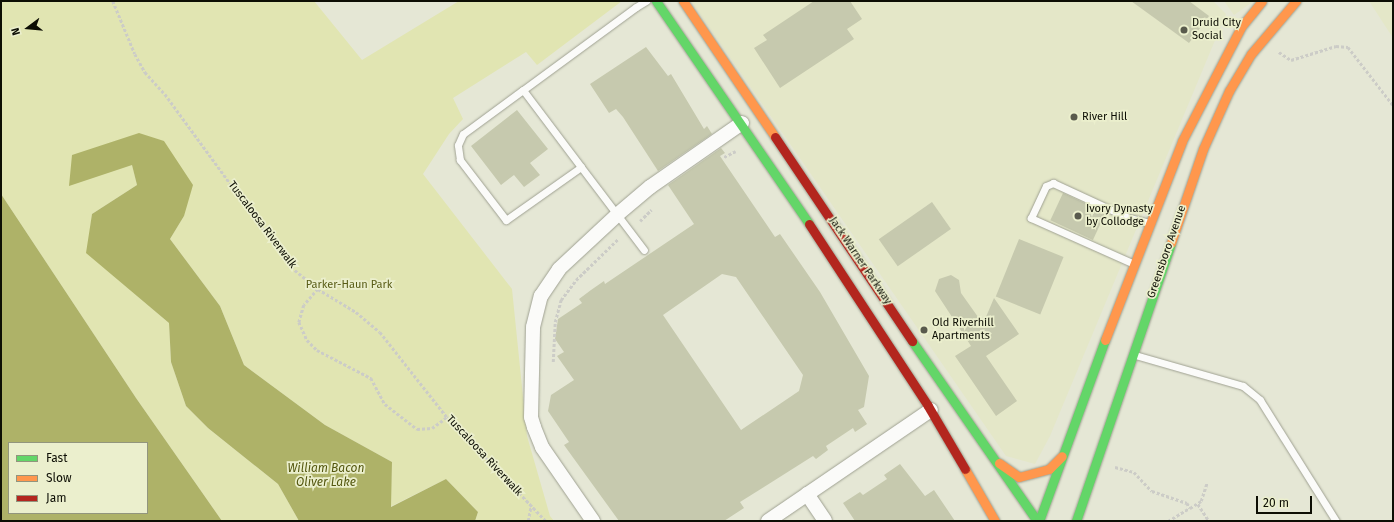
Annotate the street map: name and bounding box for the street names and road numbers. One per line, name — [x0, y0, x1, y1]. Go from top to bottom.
street label: Tuscaloosa Riverwalk — [225, 179, 299, 271]
street label: Greensboro Avenue — [1145, 204, 1189, 300]
street label: Jack Warner Parkway — [826, 215, 894, 307]
street label: Tuscaloosa Riverwalk — [443, 413, 525, 499]

